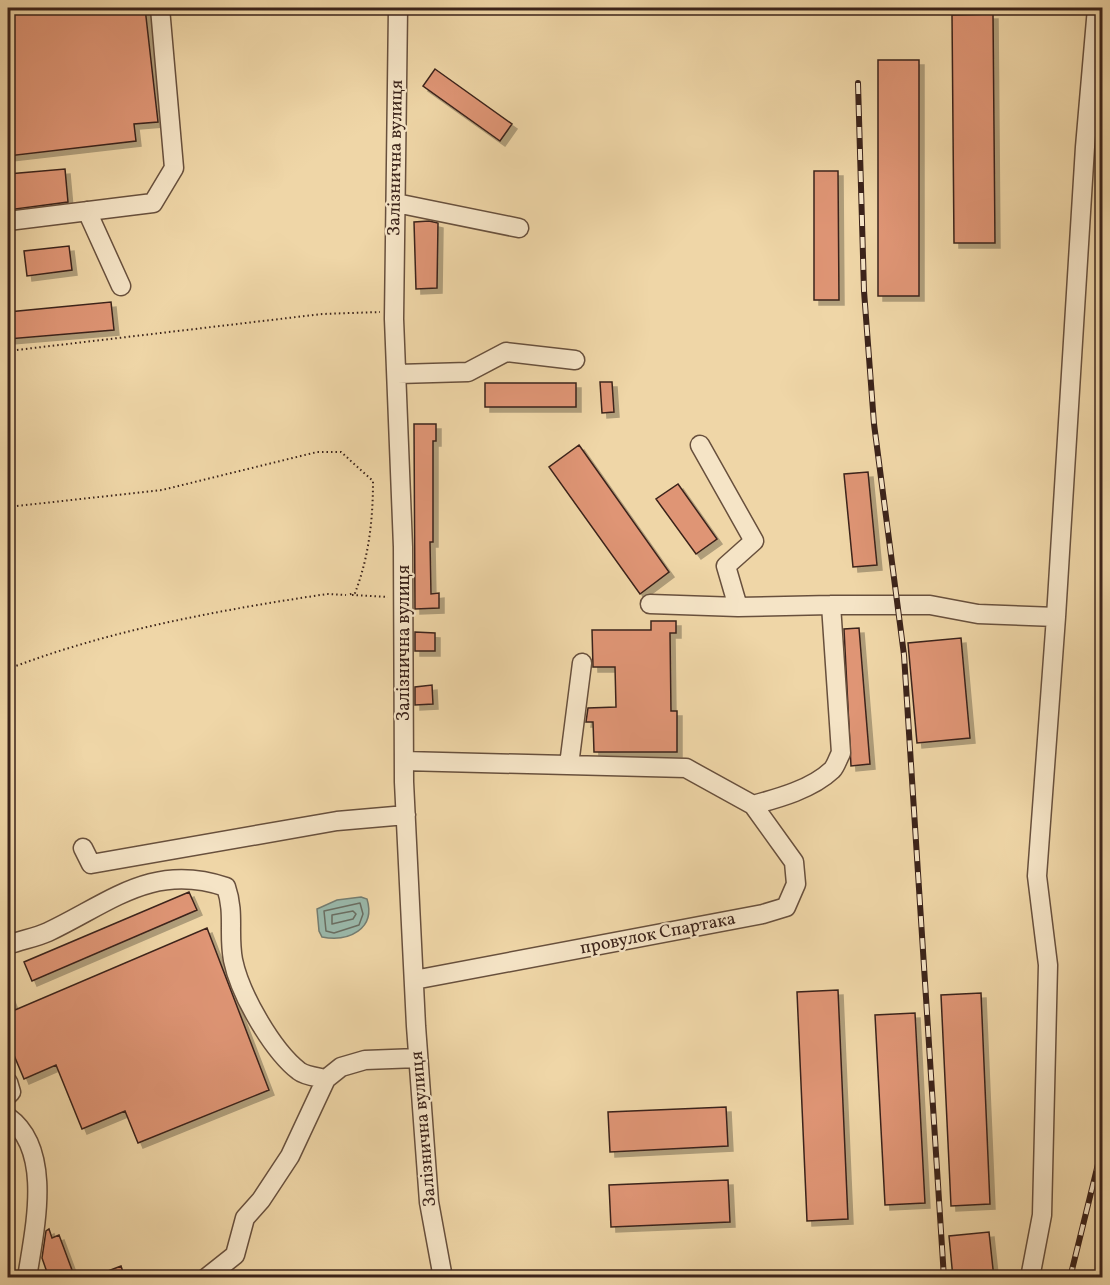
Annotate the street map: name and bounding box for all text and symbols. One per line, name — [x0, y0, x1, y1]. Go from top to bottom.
street label: Залізнична вулиця — [382, 80, 410, 236]
street label: Залізнична вулиця — [392, 565, 417, 721]
street label: провулок Спартака — [578, 907, 738, 961]
street label: Залізнична вулиця — [405, 1050, 443, 1208]

